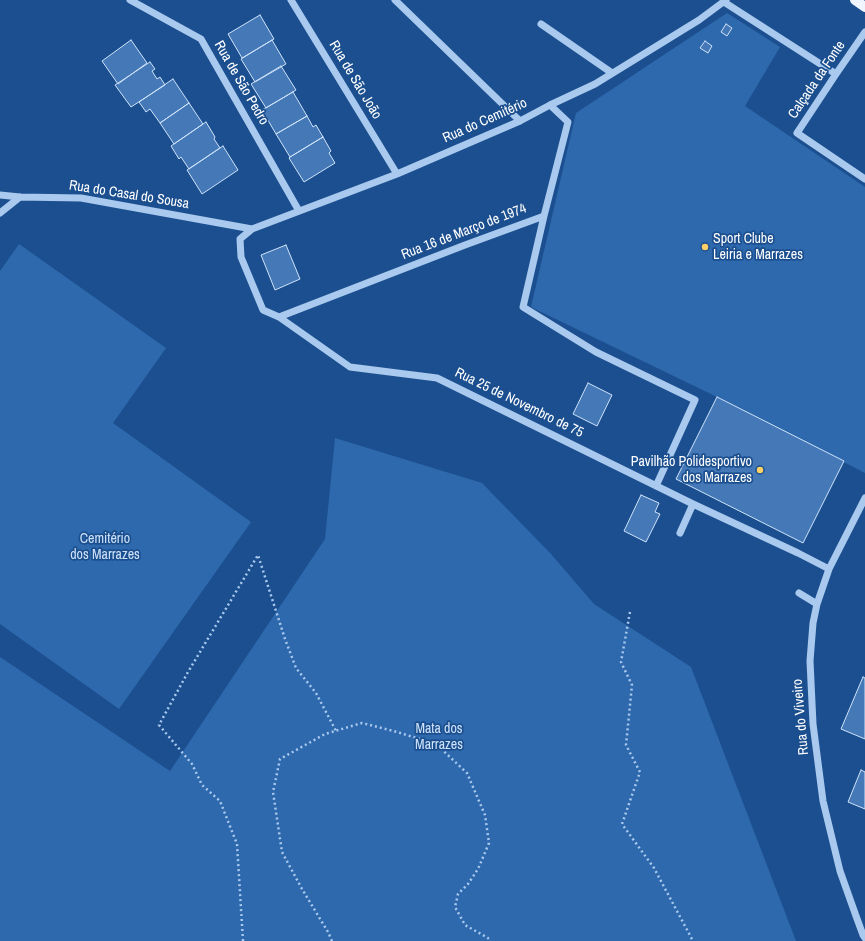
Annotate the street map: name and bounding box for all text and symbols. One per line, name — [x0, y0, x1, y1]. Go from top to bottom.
street label: Rua de São Pedro — [210, 38, 272, 128]
street label: Rua de São João — [325, 38, 385, 122]
street label: Calçada da Fonte — [785, 38, 849, 122]
street label: Rua do Cemitério — [440, 95, 530, 147]
street label: Rua do Casal do Sousa — [68, 177, 190, 213]
street label: Rua 16 de Março de 1974 — [399, 200, 529, 264]
place label: Sport Clube Leiria e Marrazes — [713, 231, 803, 264]
marker: Sport Clube Leiria e Marrazes — [700, 242, 710, 252]
street label: Rua 25 de Novembro de 75 — [452, 365, 586, 441]
place label: Pavilhão Polidesportivo dos Marrazes — [631, 454, 752, 486]
marker: Pavilhão Polidesportivo dos Marrazes — [755, 465, 765, 475]
park label: Cemitério dos Marrazes — [70, 531, 140, 564]
street label: Rua do Viveiro — [789, 678, 813, 756]
park label: Mata dos Marrazes — [415, 721, 463, 754]

